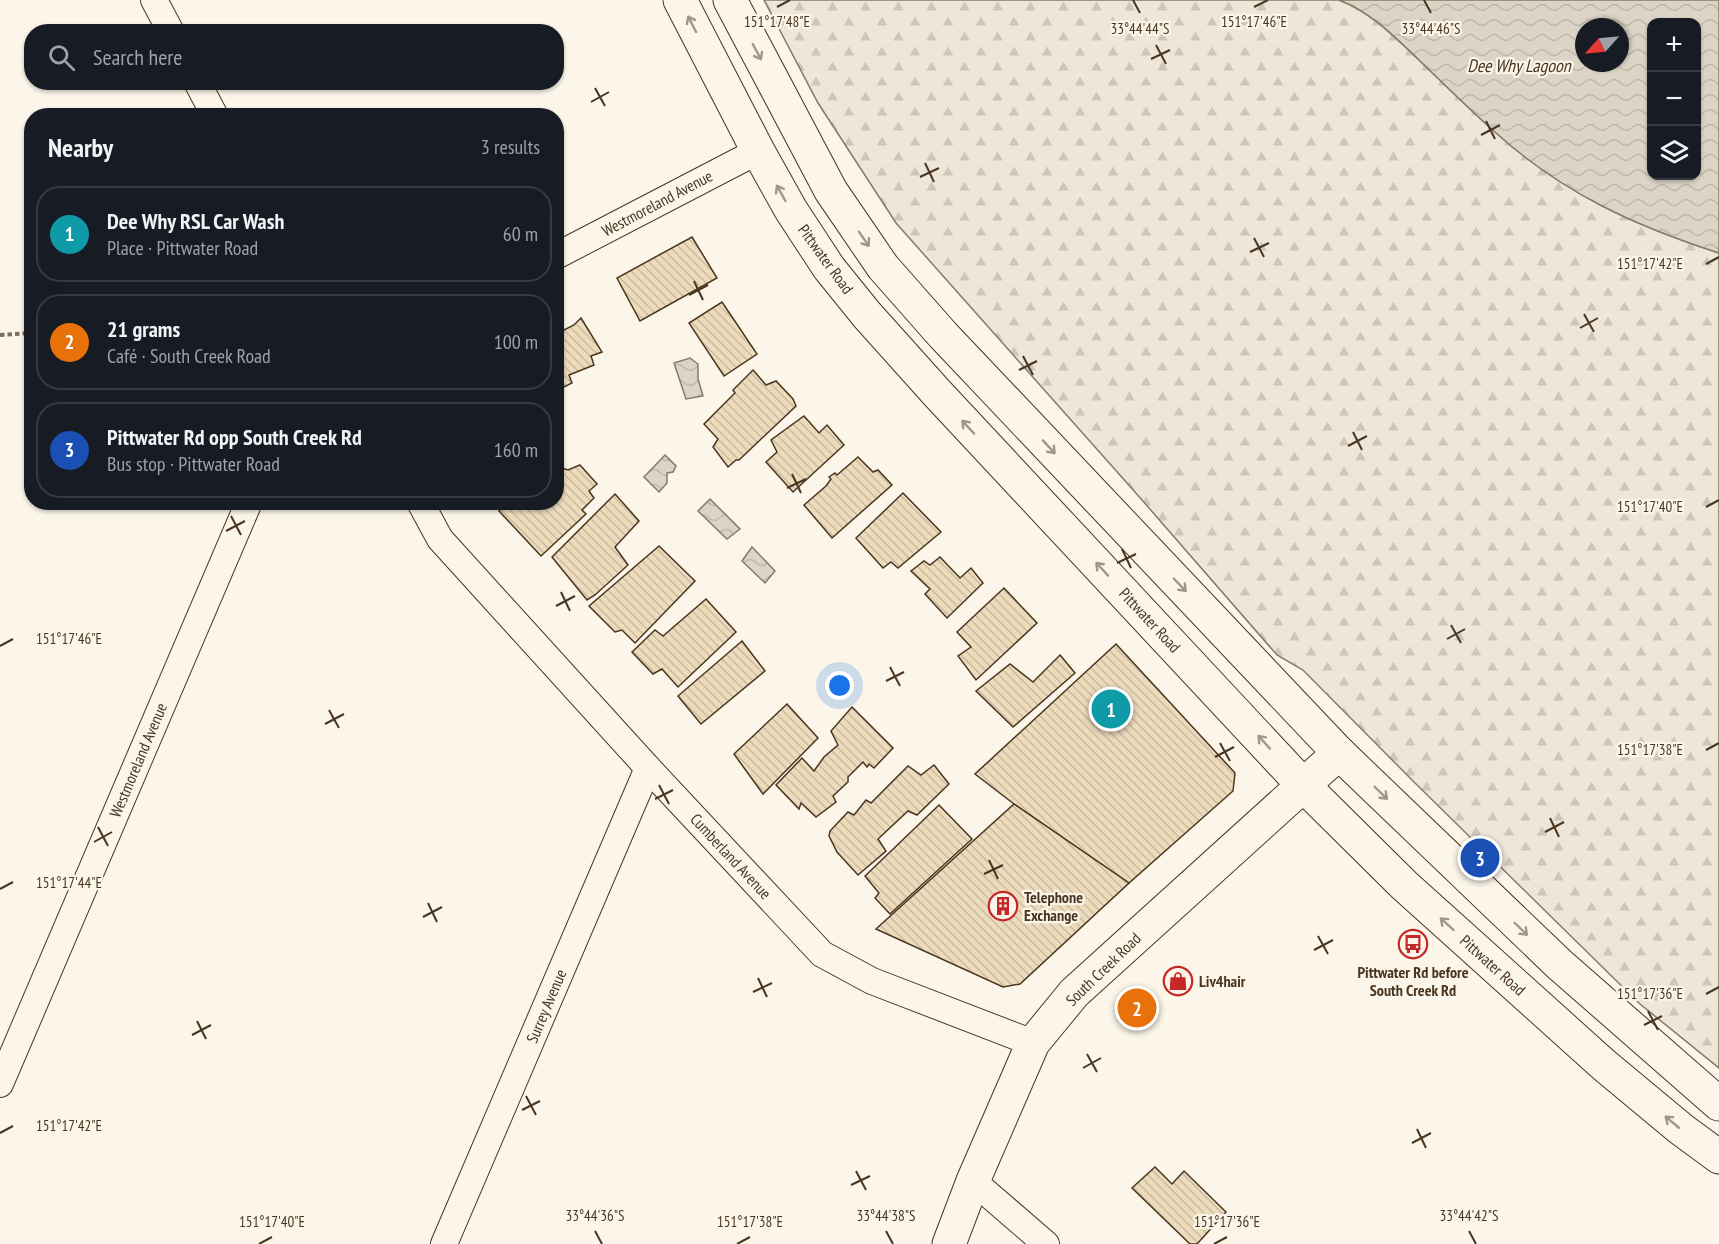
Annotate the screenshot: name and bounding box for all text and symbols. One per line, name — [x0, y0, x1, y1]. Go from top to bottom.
text: 151°17'48"E — [744, 12, 810, 31]
text: 151°17'46"E — [1221, 12, 1287, 31]
one-way arrow — [686, 16, 698, 34]
north arrow — [1575, 18, 1629, 72]
map controls — [1647, 18, 1701, 180]
button: + — [1647, 18, 1701, 72]
text: 33°44'44"S — [1110, 19, 1170, 38]
text: 33°44'46"S — [1401, 19, 1461, 38]
search box — [24, 24, 564, 90]
icon: search — [45, 41, 78, 74]
one-way arrow — [752, 42, 763, 60]
text: Search here — [93, 43, 182, 71]
water label: Dee Why Lagoon — [1467, 54, 1572, 77]
button: − — [1647, 72, 1701, 126]
button: layers — [1647, 126, 1701, 180]
text: Nearby — [48, 131, 113, 164]
text: 3 results — [481, 134, 540, 160]
street label: Westmoreland Avenue — [598, 165, 716, 241]
one-way arrow — [775, 185, 787, 202]
text: Dee Why RSL Car Wash — [107, 207, 284, 235]
street label: Pittwater Road — [794, 220, 858, 298]
text: 1 — [65, 221, 74, 247]
text: 60 m — [503, 221, 538, 247]
one-way arrow — [858, 230, 870, 247]
text: Place · Pittwater Road — [107, 235, 258, 261]
text: 151°17'42"E — [1617, 254, 1683, 273]
text: 21 grams — [107, 315, 180, 343]
text: 2 — [65, 329, 74, 355]
text: 100 m — [494, 329, 538, 355]
text: Café · South Creek Road — [107, 343, 271, 369]
one-way arrow — [961, 419, 975, 434]
text: Pittwater Rd opp South Creek Rd — [107, 423, 362, 451]
text: 3 — [65, 437, 74, 463]
text: 160 m — [494, 437, 538, 463]
one-way arrow — [1042, 440, 1056, 455]
text: Bus stop · Pittwater Road — [107, 451, 280, 477]
text: 151°17'40"E — [1617, 497, 1683, 516]
one-way arrow — [1094, 561, 1109, 576]
one-way arrow — [1173, 578, 1187, 593]
street label: Pittwater Road — [1115, 583, 1185, 657]
text: 151°17'46"E — [36, 629, 102, 648]
your location — [825, 671, 854, 700]
pin: 1 — [1092, 686, 1130, 732]
street label: Westmoreland Avenue — [105, 700, 171, 820]
one-way arrow — [1257, 734, 1271, 749]
text: 151°17'38"E — [1617, 740, 1683, 759]
one-way arrow — [1373, 786, 1388, 800]
street label: Cumberland Avenue — [686, 809, 776, 903]
pin: 3 — [1460, 836, 1500, 880]
text: 151°17'44"E — [36, 873, 102, 892]
place label: Telephone Exchange — [1024, 887, 1083, 925]
building icon: Telephone Exchange — [987, 890, 1019, 922]
one-way arrow — [1440, 917, 1455, 931]
one-way arrow — [1514, 921, 1529, 936]
street label: South Creek Road — [1061, 928, 1145, 1010]
bus stop icon: Pittwater Rd before South Creek Rd — [1397, 928, 1429, 960]
street label: Pittwater Road — [1456, 930, 1530, 1000]
place label: Pittwater Rd before South Creek Rd — [1357, 962, 1469, 1000]
shop icon: Liv4hair — [1162, 965, 1194, 997]
street label: Surrey Avenue — [522, 966, 570, 1046]
place label: Liv4hair — [1199, 971, 1246, 991]
text: 151°17'36"E — [1617, 984, 1683, 1003]
pin: 2 — [1118, 986, 1156, 1030]
one-way arrow — [1665, 1115, 1680, 1129]
text: 151°17'42"E — [36, 1116, 102, 1135]
text: 33°44'36"S — [565, 1206, 625, 1225]
text: 33°44'38"S — [856, 1206, 916, 1225]
text: 33°44'42"S — [1439, 1206, 1499, 1225]
text: 151°17'40"E — [239, 1212, 305, 1231]
text: 151°17'38"E — [717, 1212, 783, 1231]
text: 151°17'36"E — [1194, 1212, 1260, 1231]

